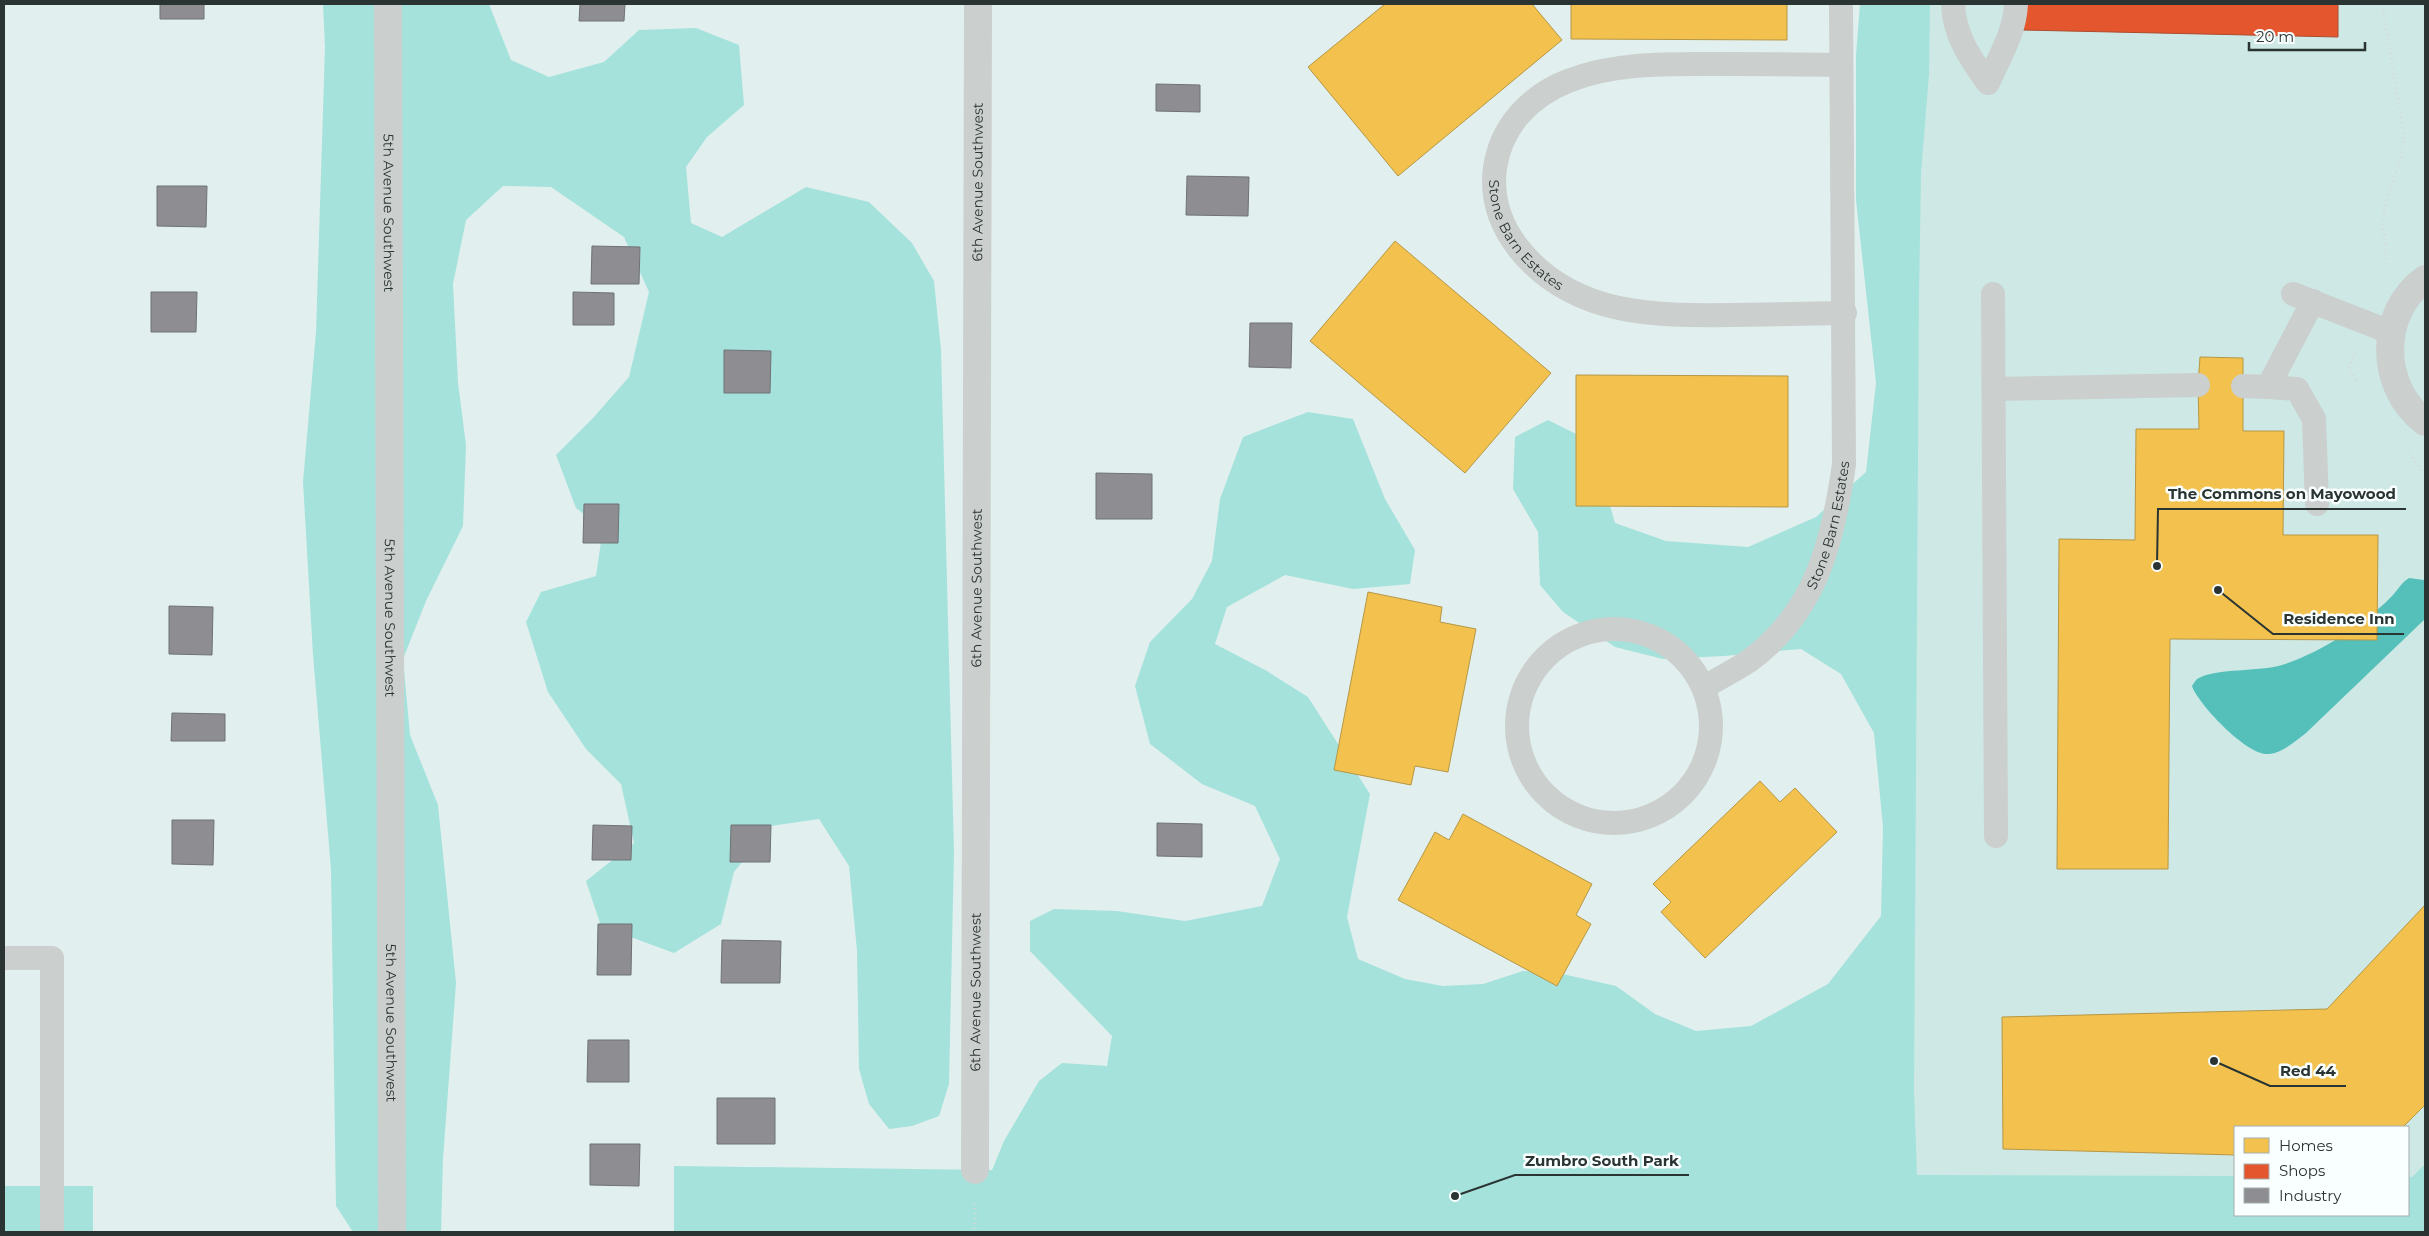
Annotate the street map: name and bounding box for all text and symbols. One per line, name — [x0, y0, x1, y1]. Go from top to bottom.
scale bar — [2249, 20, 2365, 52]
text: 20 m — [2256, 27, 2294, 46]
street label: 6th Avenue Southwest — [968, 102, 987, 261]
street label: 5th Avenue Southwest — [379, 134, 398, 292]
street label: Stone Barn Estates — [1485, 179, 1567, 294]
street label: Stone Barn Estates — [1802, 460, 1853, 592]
callout: The Commons on Mayowood — [2158, 479, 2406, 509]
text: The Commons on Mayowood — [2168, 484, 2396, 503]
street label: 6th Avenue Southwest — [967, 508, 986, 667]
street label: 5th Avenue Southwest — [381, 539, 399, 697]
callout: Residence Inn — [2273, 604, 2404, 634]
text: Residence Inn — [2283, 609, 2395, 628]
street label: 6th Avenue Southwest — [966, 912, 985, 1071]
street label: 5th Avenue Southwest — [382, 944, 401, 1102]
callout: Red 44 — [2270, 1056, 2346, 1086]
text: Red 44 — [2280, 1061, 2337, 1080]
legend — [2234, 1126, 2409, 1216]
text: Homes — [2279, 1136, 2333, 1155]
callout: Zumbro South Park — [1515, 1145, 1689, 1175]
text: Zumbro South Park — [1525, 1151, 1679, 1170]
text: Shops — [2279, 1161, 2325, 1180]
text: Industry — [2279, 1186, 2342, 1205]

